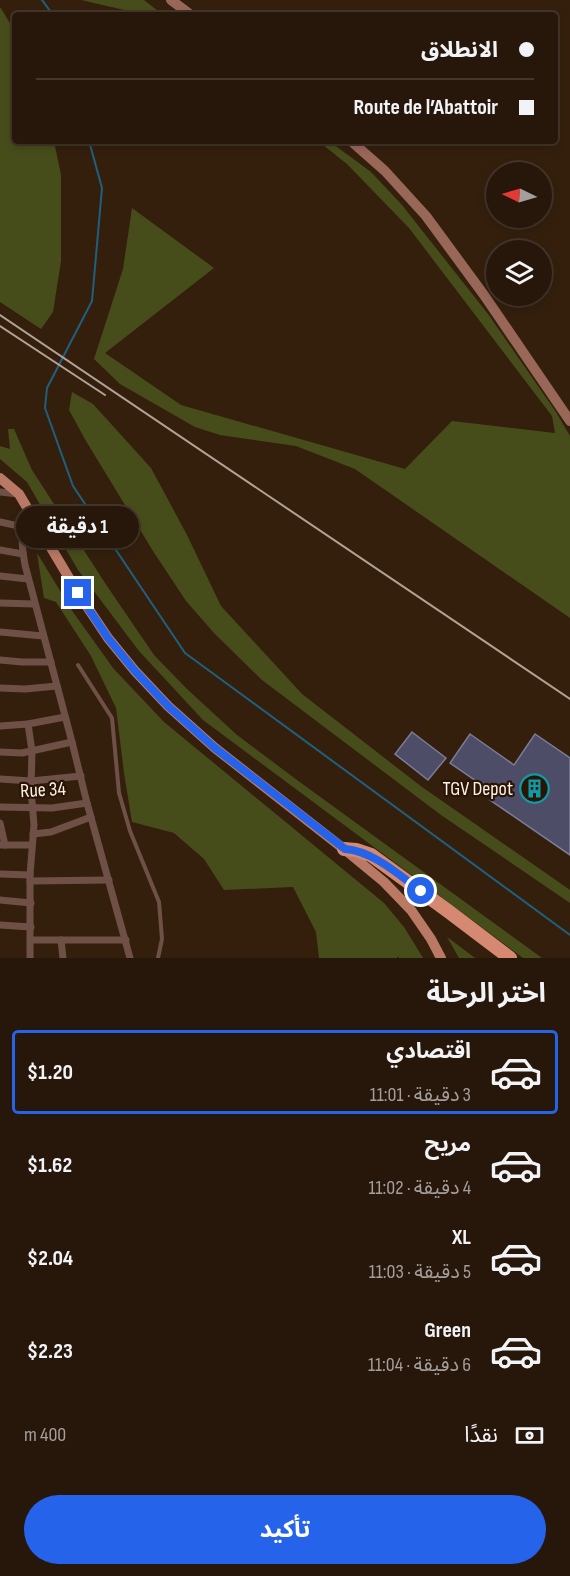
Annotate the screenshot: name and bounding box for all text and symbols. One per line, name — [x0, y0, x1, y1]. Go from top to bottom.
text: الانطلاق — [421, 37, 498, 64]
text: Route de l’Abattoir — [354, 94, 498, 121]
north arrow — [486, 162, 552, 228]
map controls — [486, 162, 552, 306]
button: layers — [486, 240, 552, 306]
callout: 1 دقيقة — [16, 506, 140, 548]
text: 1 دقيقة — [47, 515, 108, 539]
route end — [64, 579, 91, 606]
building icon: TGV Depot — [518, 773, 550, 805]
street label: Rue 34 — [20, 777, 66, 803]
place label: TGV Depot — [443, 777, 513, 801]
route start — [407, 877, 434, 904]
text: اختر الرحلة — [426, 978, 546, 1010]
text: اقتصادي — [386, 1038, 471, 1065]
icon: car — [489, 1045, 543, 1099]
text: $1.20 — [27, 1059, 73, 1086]
text: 3 دقيقة · 11:01 — [370, 1083, 471, 1107]
text: مريح — [425, 1131, 471, 1158]
icon: car — [489, 1138, 543, 1192]
text: $1.62 — [27, 1152, 72, 1179]
text: 4 دقيقة · 11:02 — [369, 1176, 471, 1200]
text: XL — [452, 1224, 471, 1251]
icon: car — [489, 1231, 543, 1285]
text: $2.04 — [27, 1245, 73, 1272]
text: 5 دقيقة · 11:03 — [369, 1260, 471, 1284]
text: Green — [424, 1317, 471, 1344]
icon: car — [489, 1324, 543, 1378]
text: $2.23 — [27, 1338, 73, 1365]
text: 6 دقيقة · 11:04 — [368, 1353, 471, 1377]
icon: cash — [513, 1419, 546, 1452]
text: نقدًا — [464, 1422, 498, 1449]
text: 400 m — [24, 1423, 66, 1447]
button: تأكيد — [24, 1495, 546, 1564]

